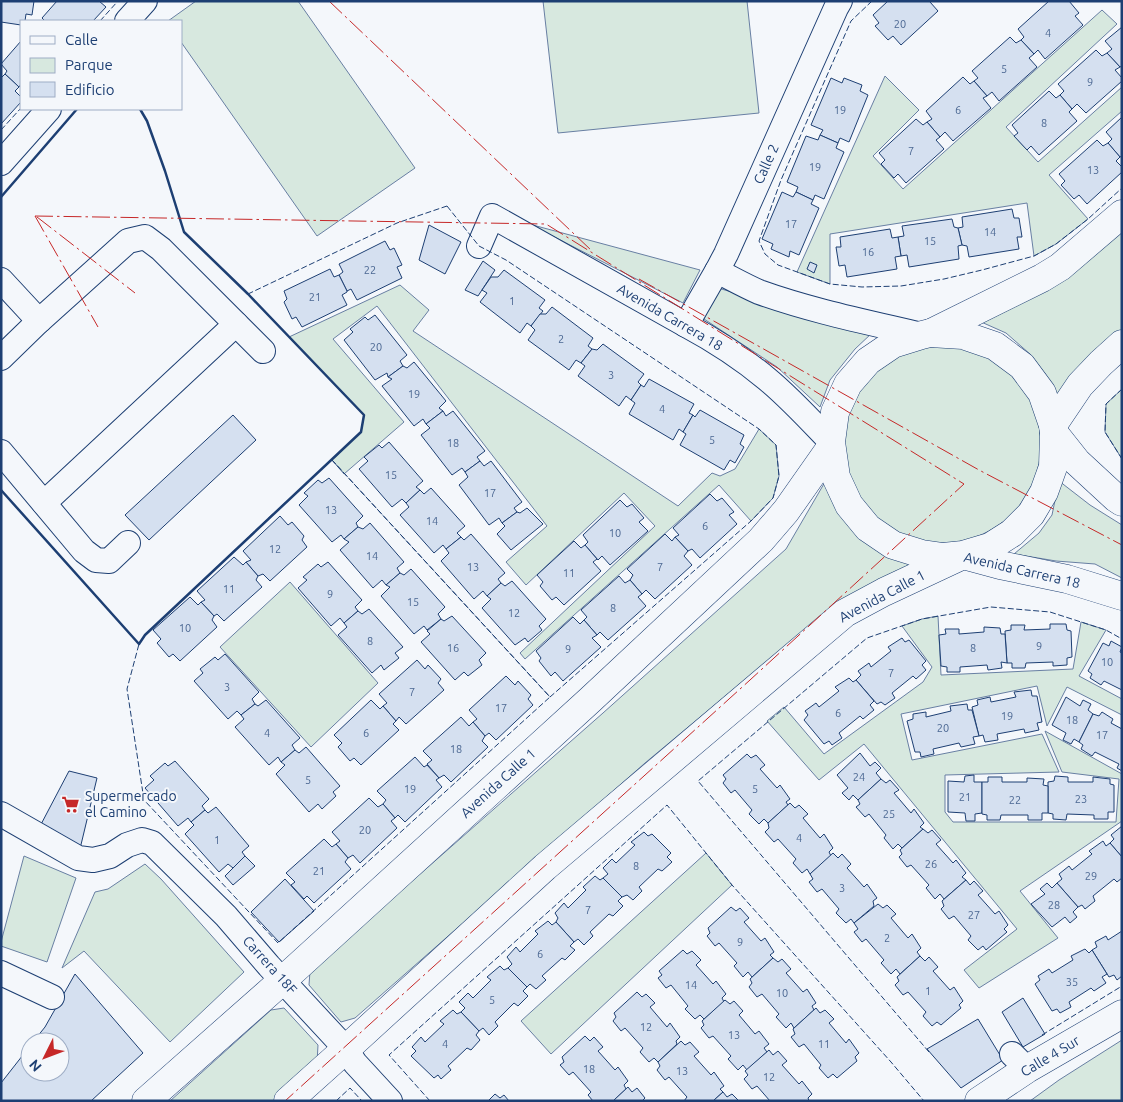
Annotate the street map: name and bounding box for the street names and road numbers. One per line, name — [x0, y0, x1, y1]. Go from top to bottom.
street label: Calle 2 — [750, 142, 782, 186]
street label: Avenida Carrera 18 — [614, 280, 726, 354]
street label: Avenida Carrera 18 — [962, 549, 1082, 591]
street label: Avenida Calle 1 — [836, 567, 928, 625]
street label: Avenida Calle 1 — [457, 745, 539, 821]
street label: Carrera 18F — [240, 933, 300, 997]
street label: Calle 4 Sur — [1018, 1032, 1083, 1080]

